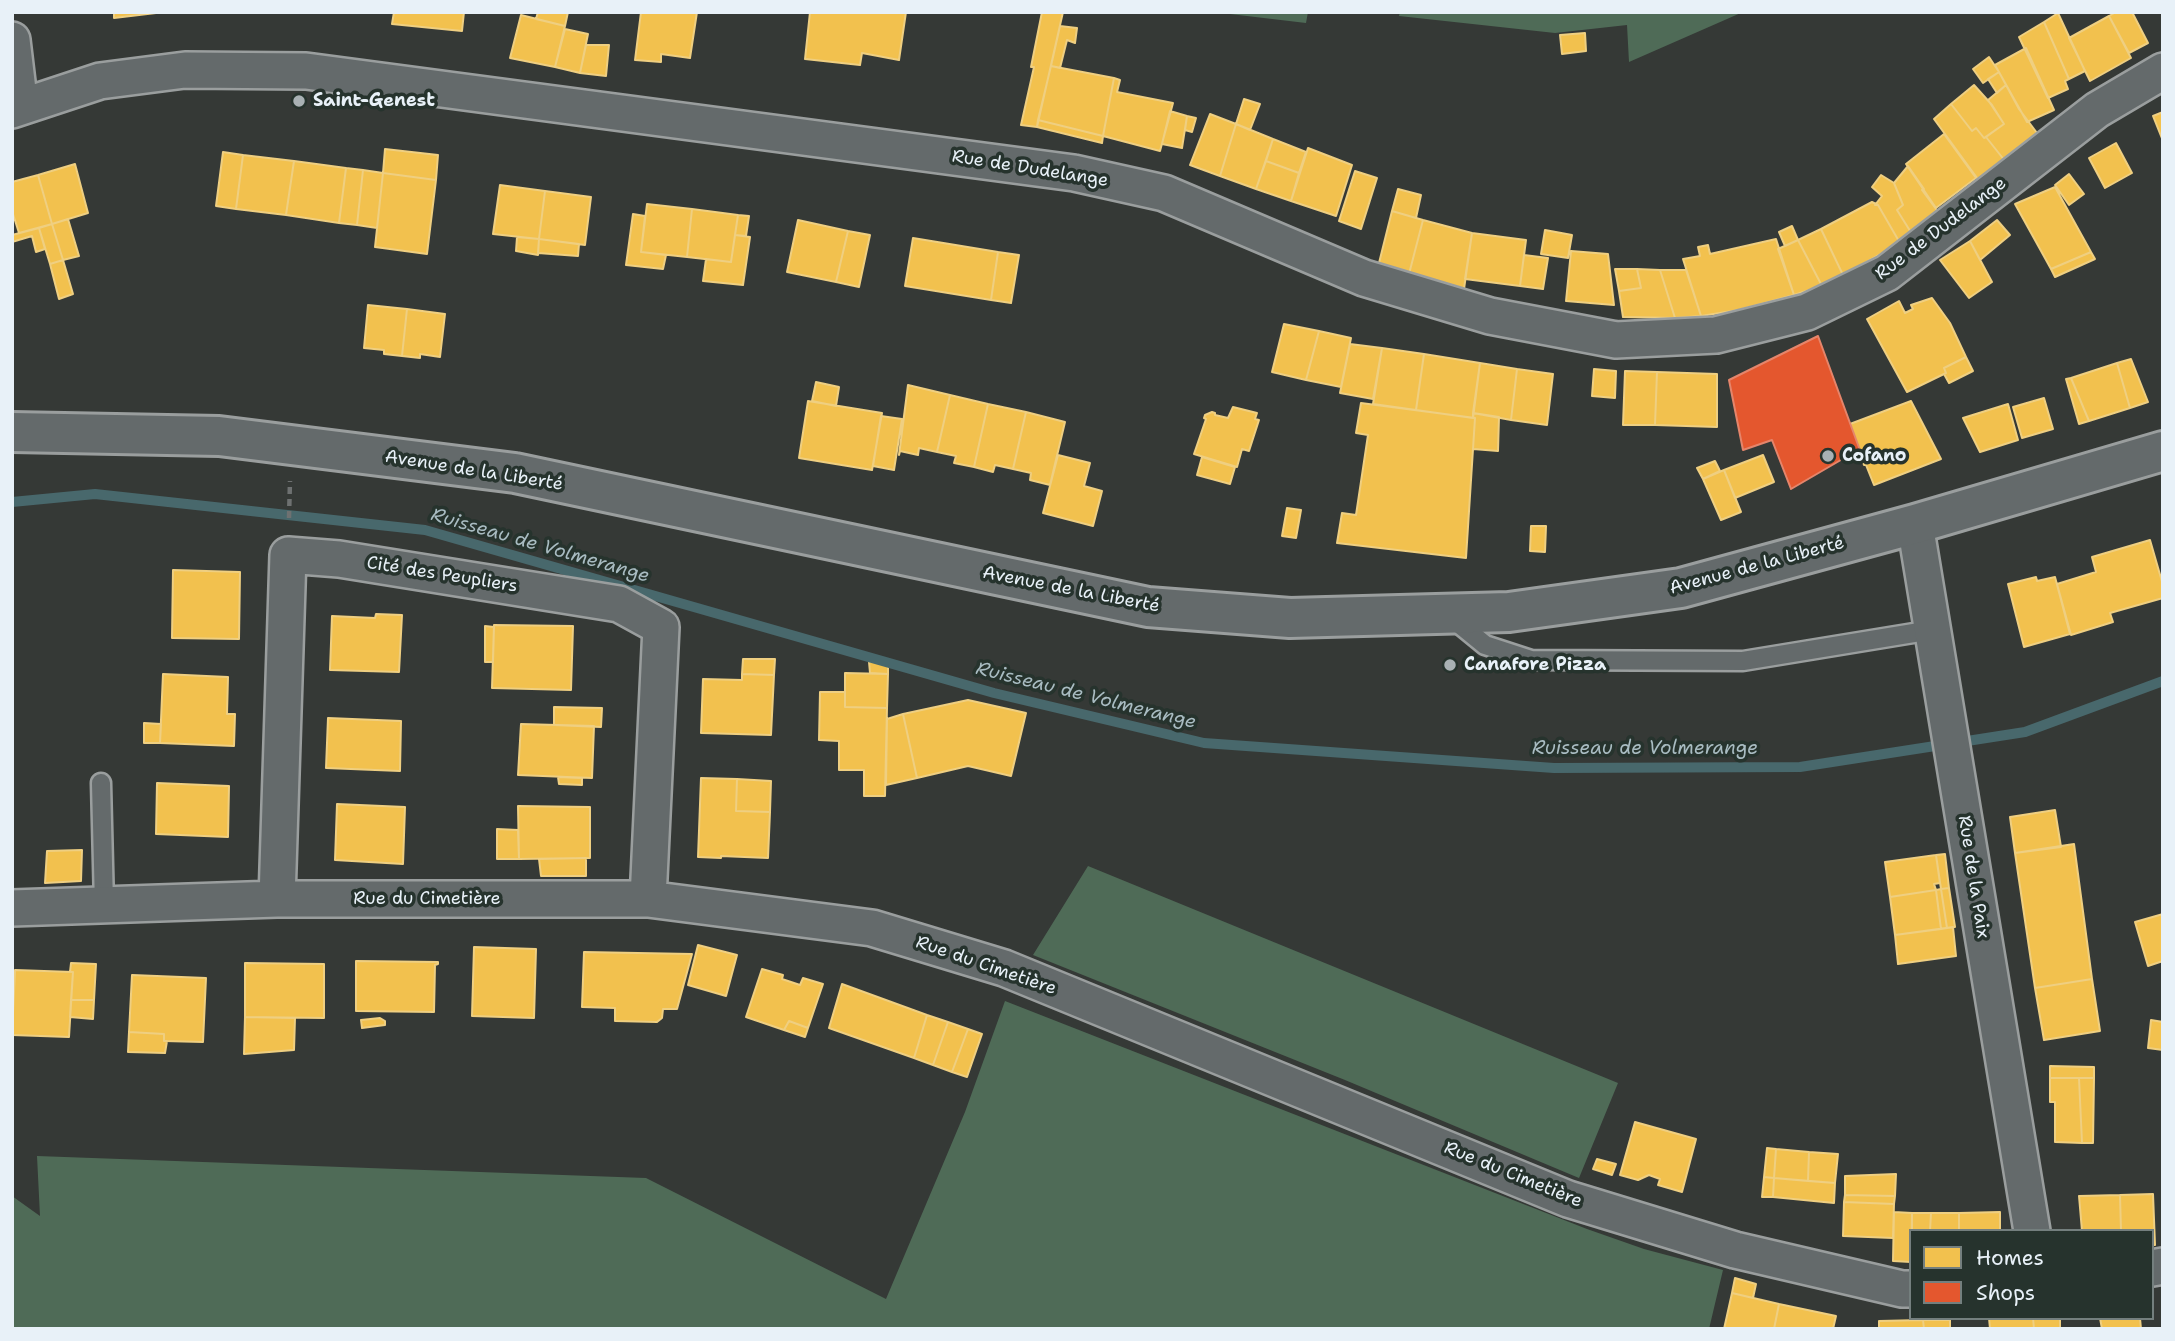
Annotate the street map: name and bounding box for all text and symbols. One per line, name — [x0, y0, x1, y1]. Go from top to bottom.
place label: Saint-Genest — [313, 90, 435, 112]
marker: Saint-Genest — [291, 93, 307, 109]
street label: Rue de Dudelange — [950, 146, 1110, 192]
street label: Rue de Dudelange — [1871, 173, 2011, 285]
place label: Cofano — [1842, 445, 1906, 467]
street label: Avenue de la Liberté — [383, 446, 565, 496]
marker: Cofano — [1820, 448, 1836, 464]
water label: Ruisseau de Volmerange — [428, 504, 652, 588]
street label: Avenue de la Liberté — [1667, 532, 1847, 600]
street label: Cité des Peupliers — [365, 552, 519, 598]
street label: Avenue de la Liberté — [981, 562, 1161, 618]
place label: Canafore Pizza — [1464, 654, 1606, 676]
marker: Canafore Pizza — [1442, 657, 1458, 673]
water label: Ruisseau de Volmerange — [974, 658, 1198, 734]
water label: Ruisseau de Volmerange — [1532, 738, 1758, 760]
street label: Rue de la Paix — [1953, 814, 1993, 940]
street label: Rue du Cimetière — [353, 888, 501, 910]
street label: Rue du Cimetière — [913, 932, 1059, 1000]
street label: Rue du Cimetière — [1441, 1137, 1585, 1213]
legend — [1909, 1229, 2154, 1320]
text: Homes — [1976, 1244, 2044, 1272]
text: Shops — [1976, 1279, 2035, 1307]

